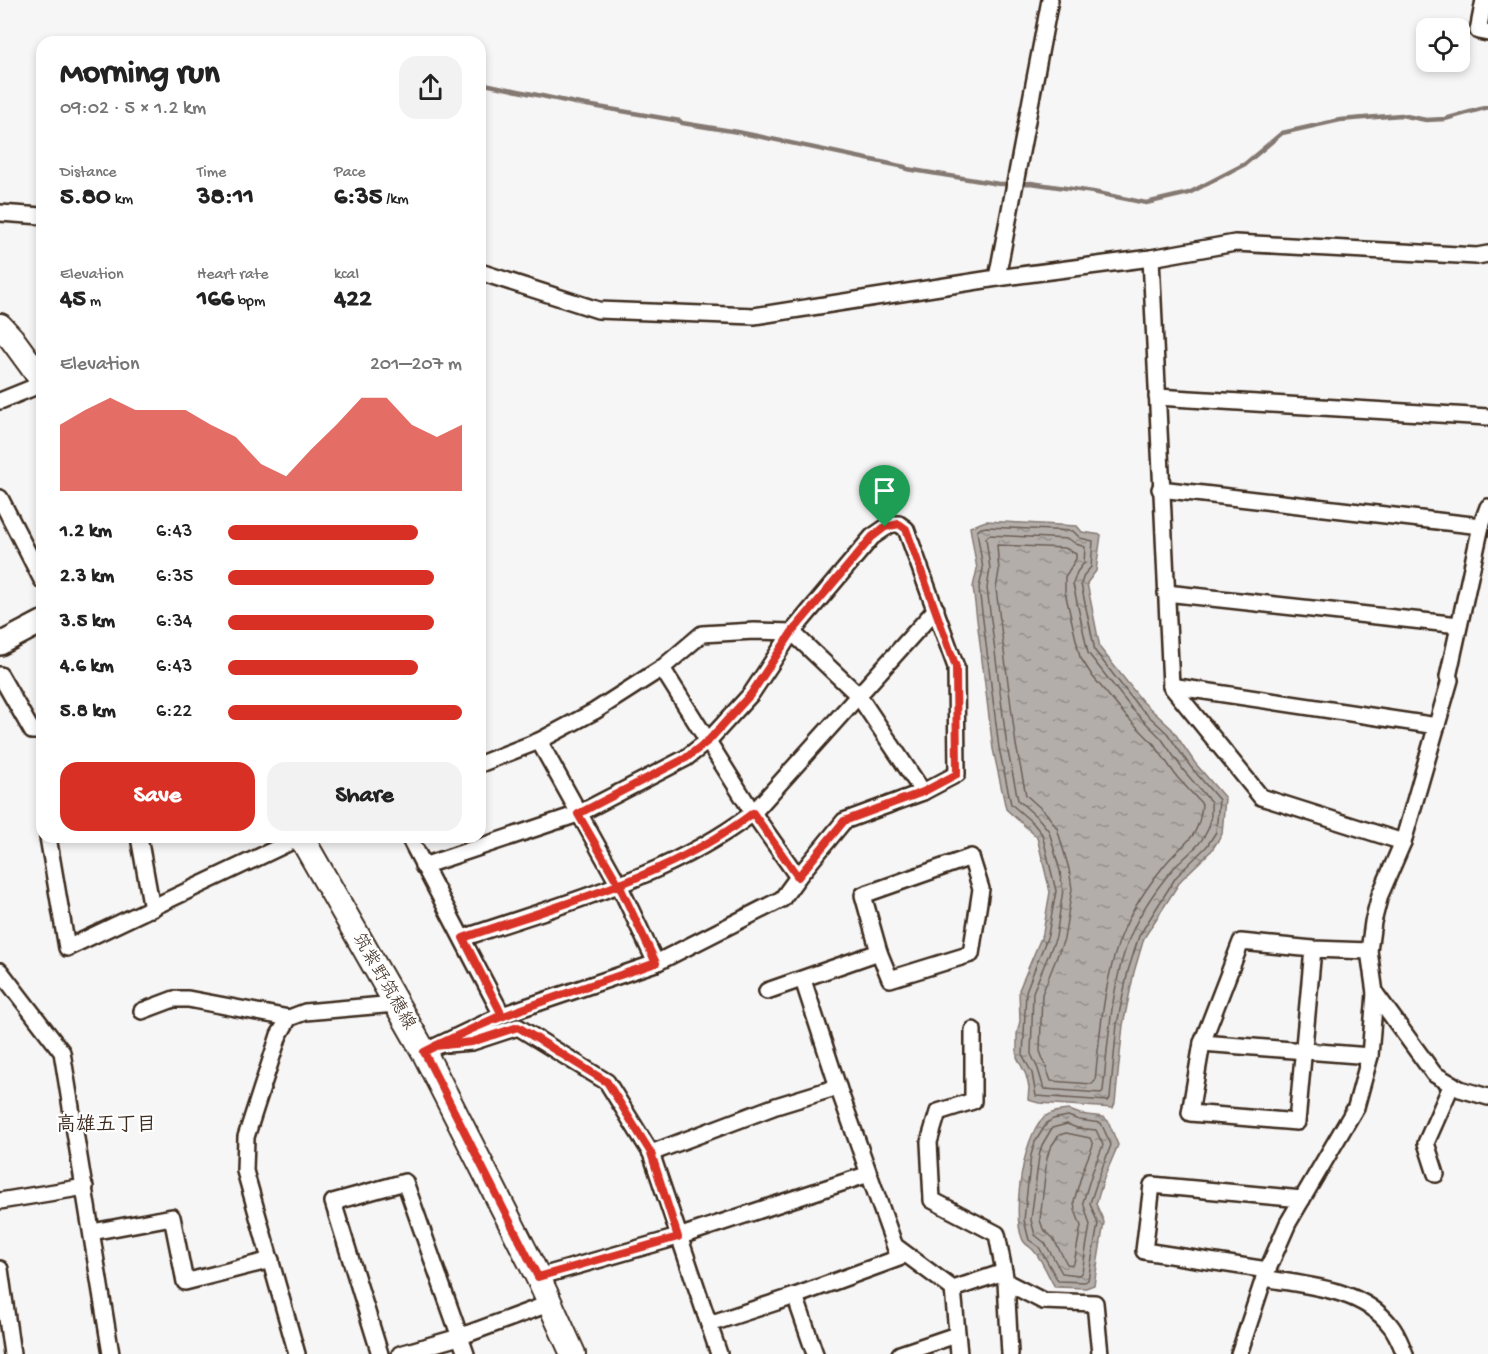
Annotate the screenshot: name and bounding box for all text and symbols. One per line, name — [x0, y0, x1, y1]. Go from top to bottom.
map controls — [1416, 18, 1470, 72]
button: locate — [1416, 18, 1470, 72]
text: Morning run — [60, 56, 220, 94]
button: share — [399, 56, 462, 119]
text: 09:02 · 5 × 1.2 km — [60, 98, 206, 121]
text: Distance — [60, 164, 117, 183]
text: Time — [197, 164, 226, 183]
text: Pace — [334, 164, 365, 183]
text: 5.80 — [60, 183, 111, 214]
text: 38:11 — [197, 183, 254, 214]
text: 6:35 — [334, 183, 383, 214]
text: km — [111, 191, 133, 210]
text: /km — [383, 191, 409, 210]
text: Elevation — [60, 266, 124, 285]
text: Heart rate — [197, 266, 269, 285]
text: kcal — [334, 266, 359, 285]
text: 45 — [60, 285, 86, 316]
text: 166 — [197, 285, 234, 316]
text: 422 — [334, 285, 372, 316]
text: m — [86, 293, 101, 312]
text: bpm — [234, 293, 265, 312]
text: Elevation — [60, 354, 140, 377]
text: 201–207 m — [370, 354, 462, 377]
pin — [859, 465, 910, 527]
icon: arrive — [868, 474, 901, 507]
text: 1.2 km — [60, 521, 112, 544]
text: 6:43 — [156, 521, 192, 544]
text: 2.3 km — [60, 566, 114, 589]
text: 6:35 — [156, 566, 193, 589]
text: 3.5 km — [60, 611, 115, 634]
text: 6:34 — [156, 611, 192, 634]
text: 4.6 km — [60, 656, 114, 679]
text: 6:43 — [156, 656, 192, 679]
text: 5.8 km — [60, 701, 116, 724]
text: 6:22 — [156, 701, 192, 724]
button: Save — [60, 762, 255, 831]
button: Share — [267, 762, 462, 831]
street label: 筑紫野筑穂線 — [347, 929, 420, 1034]
district label: 高雄五丁目 — [56, 1113, 156, 1138]

